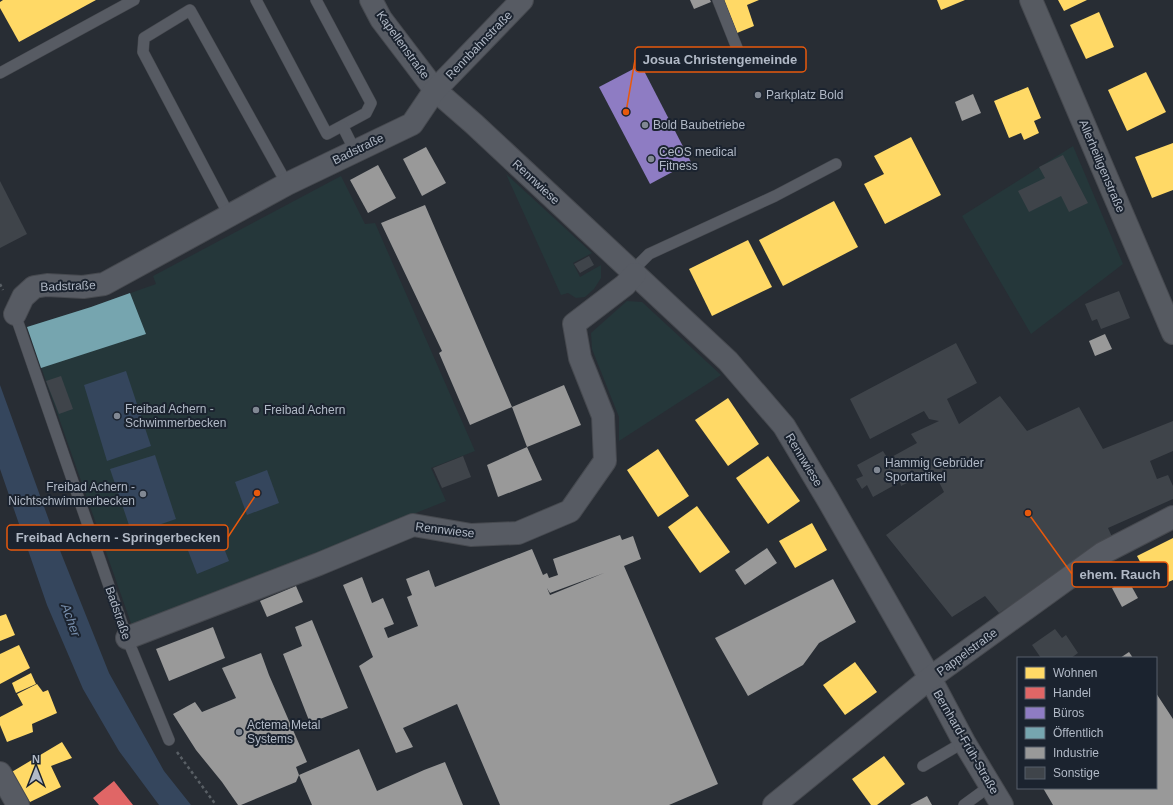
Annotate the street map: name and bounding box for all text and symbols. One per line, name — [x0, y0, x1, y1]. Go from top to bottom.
street label: Kapellenstraße — [374, 8, 433, 82]
street label: Rennbahnstraße — [443, 8, 515, 82]
callout: Josua Christengemeinde — [635, 47, 806, 72]
text: Josua Christengemeinde — [643, 52, 797, 67]
place label: Parkplatz Bold — [766, 88, 843, 102]
marker: Parkplatz Bold — [753, 90, 763, 100]
place label: Bold Baubetriebe — [653, 118, 745, 132]
street label: Allerheiligenstraße — [1076, 118, 1128, 215]
marker: Bold Baubetriebe — [640, 120, 650, 130]
street label: Badstraße — [330, 130, 386, 167]
place label: CeOS medical Fitness — [659, 145, 736, 173]
marker: CeOS medical Fitness — [646, 154, 656, 164]
street label: Rennwiese — [510, 157, 563, 208]
street label: Badstraße — [40, 278, 96, 294]
place label: Freibad Achern - Schwimmerbecken — [125, 402, 226, 430]
place label: Freibad Achern — [264, 403, 345, 417]
marker: Freibad Achern — [251, 405, 261, 415]
marker: Freibad Achern - Schwimmerbecken — [112, 411, 122, 421]
street label: Rennwiese — [783, 431, 825, 489]
place label: Hammig Gebrüder Sportartikel — [885, 456, 984, 484]
marker: Hammig Gebrüder Sportartikel — [872, 465, 882, 475]
place label: Freibad Achern - Nichtschwimmerbecken — [8, 480, 135, 508]
marker: Freibad Achern - Nichtschwimmerbecken — [138, 489, 148, 499]
street label: Rennwiese — [415, 519, 476, 541]
callout: Freibad Achern - Springerbecken — [7, 525, 228, 550]
text: Freibad Achern - Springerbecken — [16, 530, 220, 545]
callout: ehem. Rauch — [1072, 562, 1168, 587]
text: ehem. Rauch — [1080, 567, 1161, 582]
street label: Badstraße — [102, 585, 134, 642]
water label: Acher — [58, 601, 84, 639]
street label: Pappelstraße — [934, 625, 1000, 679]
legend — [1017, 657, 1157, 789]
text: Wohnen — [1053, 666, 1097, 680]
text: Handel — [1053, 686, 1091, 700]
street label: Bernhard-Früh-Straße — [930, 687, 1002, 797]
text: Büros — [1053, 706, 1084, 720]
place label: Actema Metal Systems — [247, 718, 320, 746]
text: Öffentlich — [1053, 726, 1103, 740]
marker: Actema Metal Systems — [234, 727, 244, 737]
text: Industrie — [1053, 746, 1099, 760]
north arrow — [16, 749, 56, 789]
text: N — [32, 753, 40, 765]
text: Sonstige — [1053, 766, 1100, 780]

